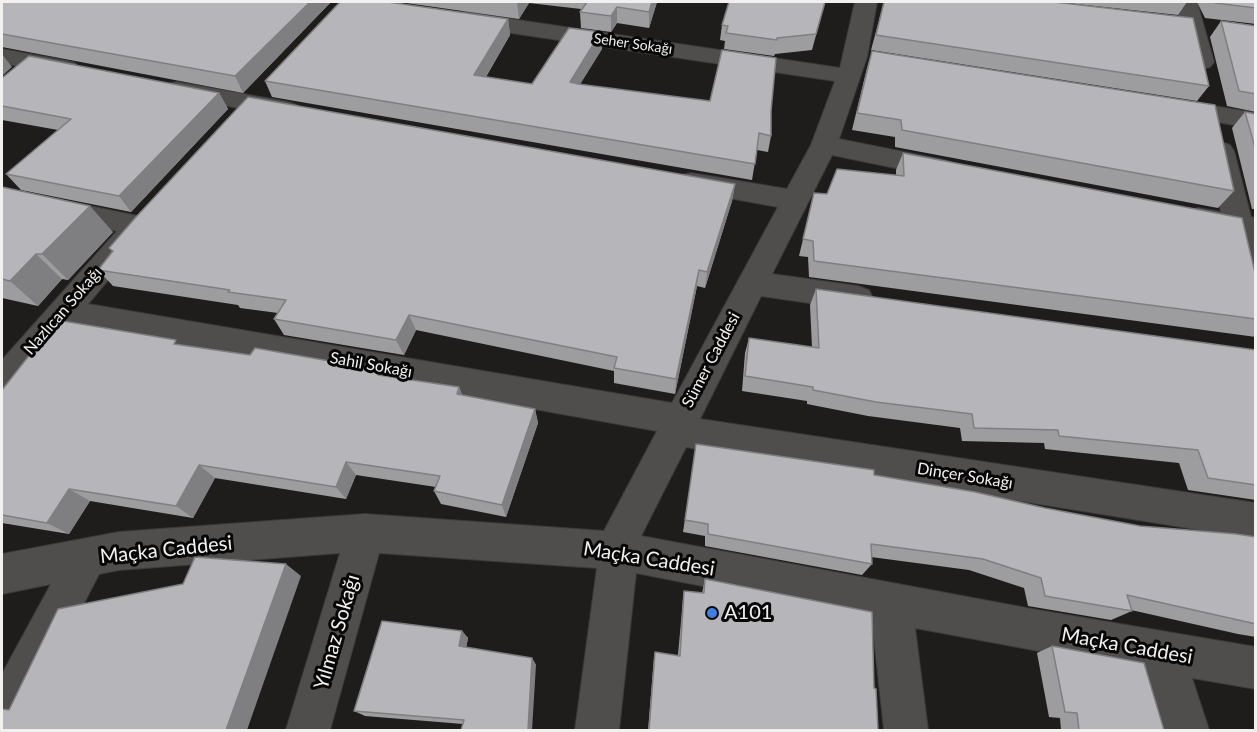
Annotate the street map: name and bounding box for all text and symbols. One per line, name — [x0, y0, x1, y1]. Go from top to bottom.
street label: Seher Sokağı — [593, 30, 673, 58]
street label: Nazlıcan Sokağı — [20, 263, 106, 359]
street label: Sümer Caddesi — [678, 309, 744, 411]
street label: Sahil Sokağı — [328, 348, 414, 382]
street label: Dinçer Sokağı — [916, 459, 1014, 493]
street label: Maçka Caddesi — [99, 531, 233, 569]
street label: Maçka Caddesi — [582, 537, 716, 581]
street label: Yılmaz Sokağı — [309, 572, 365, 692]
place label: A101 — [724, 601, 772, 625]
marker: A101 — [705, 606, 719, 620]
street label: Maçka Caddesi — [1060, 623, 1194, 669]

